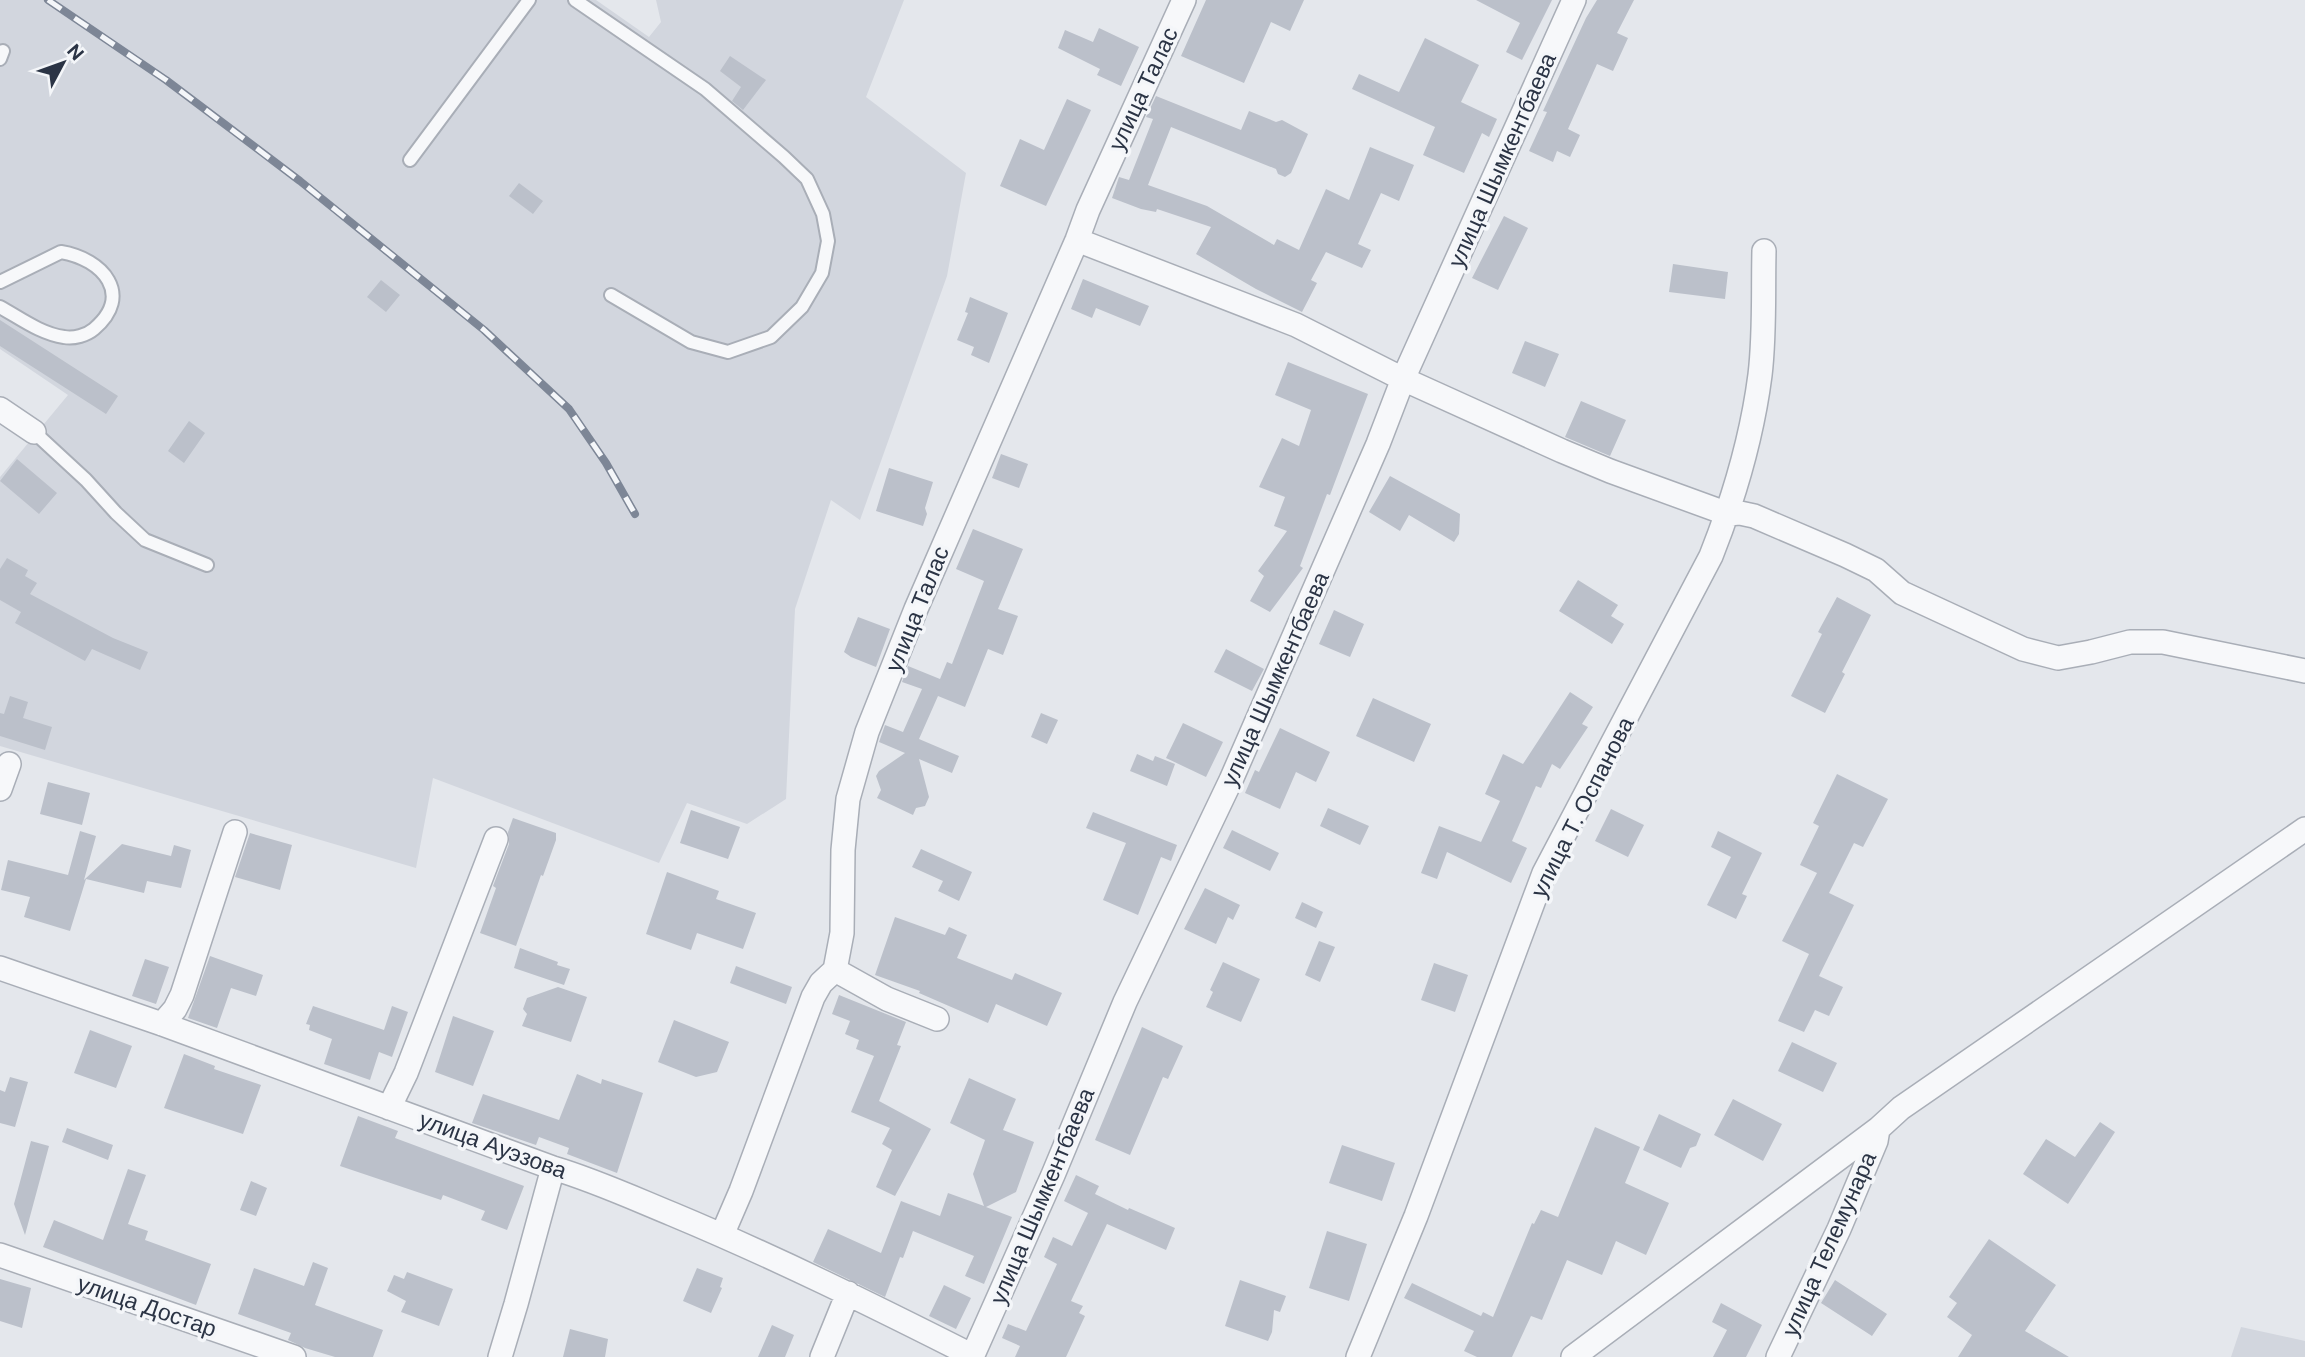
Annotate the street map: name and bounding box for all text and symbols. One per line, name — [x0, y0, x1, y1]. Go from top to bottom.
street label: улица Талас — [1101, 22, 1185, 156]
north arrow — [28, 28, 98, 98]
text: N — [61, 39, 89, 66]
street label: улица Шымкентбаева — [1441, 48, 1563, 272]
street label: улица Талас — [878, 542, 956, 676]
street label: улица Шымкентбаева — [1214, 567, 1336, 791]
street label: улица Т. Оспанова — [1523, 711, 1641, 902]
street label: улица Шымкентбаева — [983, 1083, 1101, 1309]
street label: улица Ауэзова — [415, 1104, 571, 1186]
street label: улица Телемунара — [1775, 1147, 1883, 1341]
street label: улица Достар — [73, 1268, 221, 1344]

